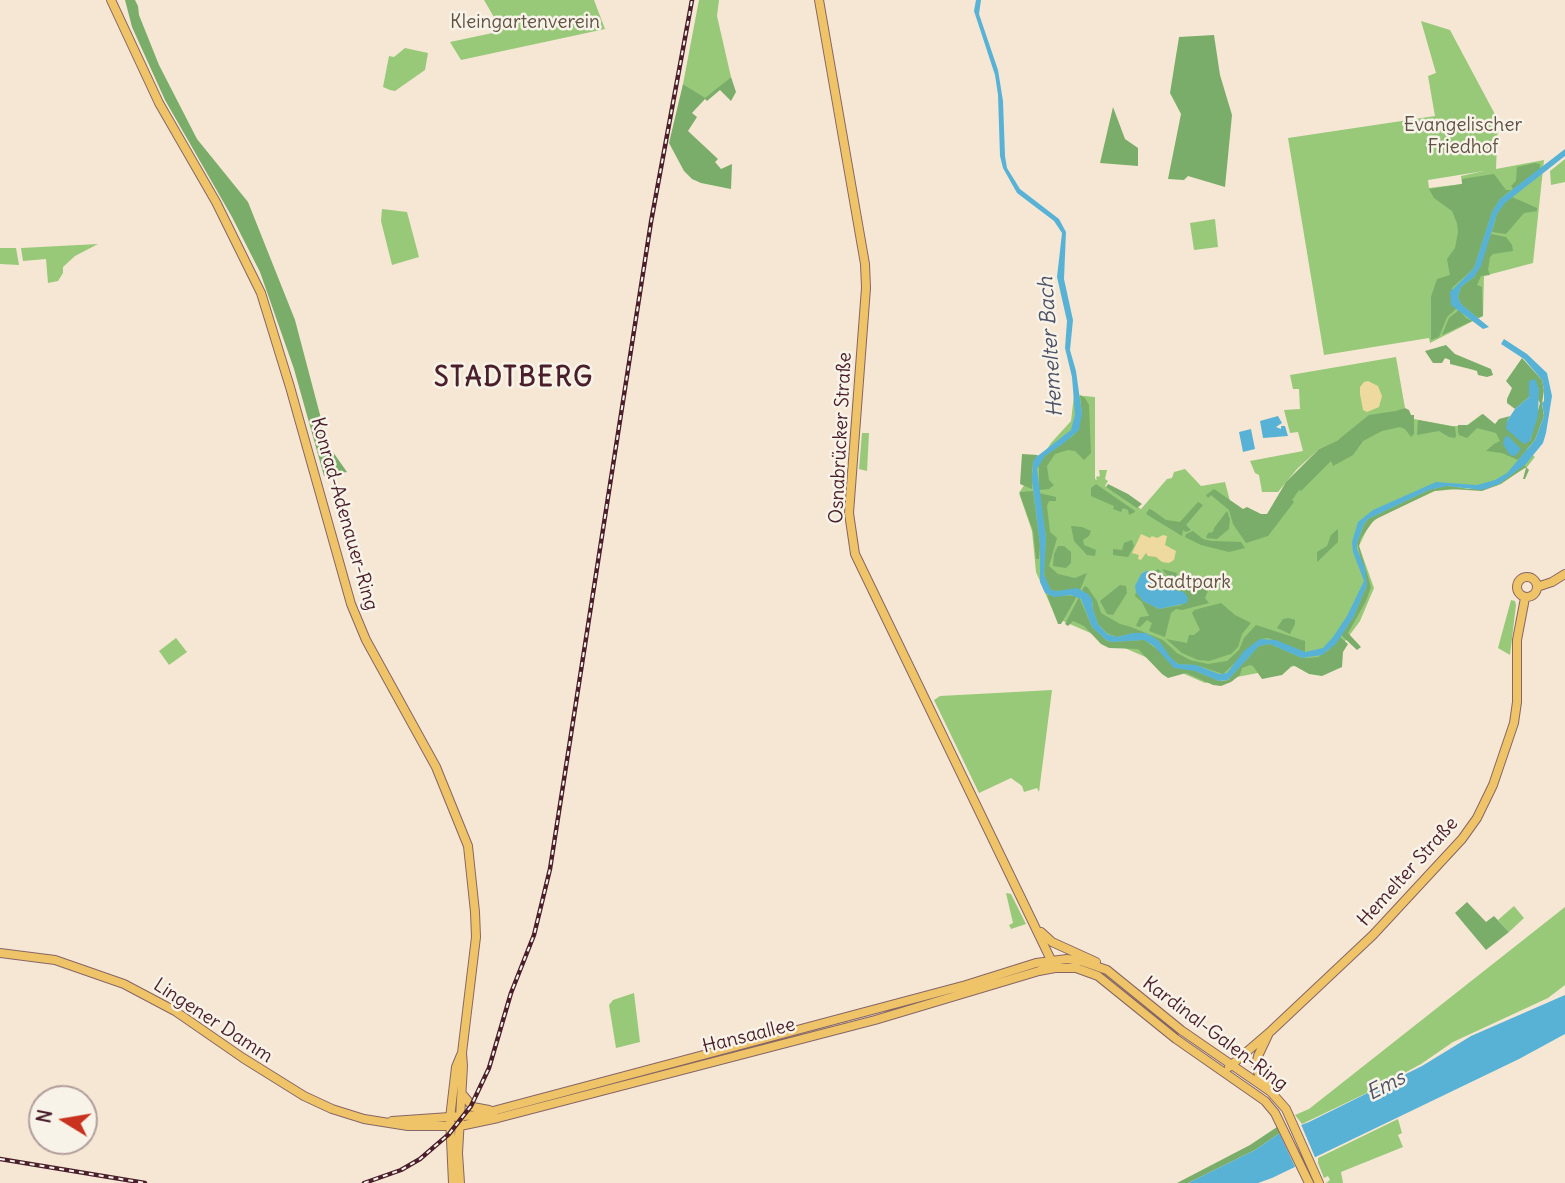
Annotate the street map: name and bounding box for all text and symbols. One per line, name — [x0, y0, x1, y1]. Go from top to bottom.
park label: Kleingartenverein — [450, 12, 600, 34]
park label: Evangelischer Friedhof — [1404, 115, 1522, 159]
water label: Hemelter Bach — [1034, 276, 1068, 418]
street label: Osnabrücker Straße — [825, 352, 857, 524]
district label: STADTBERG — [435, 363, 593, 395]
street label: Konrad-Adenauer-Ring — [306, 415, 382, 613]
park label: Stadtpark — [1147, 572, 1231, 594]
street label: Hemelter Straße — [1353, 813, 1463, 931]
street label: Kardinal-Galen-Ring — [1138, 972, 1292, 1096]
street label: Lingener Damm — [149, 974, 277, 1068]
street label: Hansaallee — [700, 1013, 798, 1059]
water label: Ems — [1362, 1066, 1410, 1106]
north arrow — [28, 1085, 98, 1155]
text: N — [31, 1108, 57, 1125]

